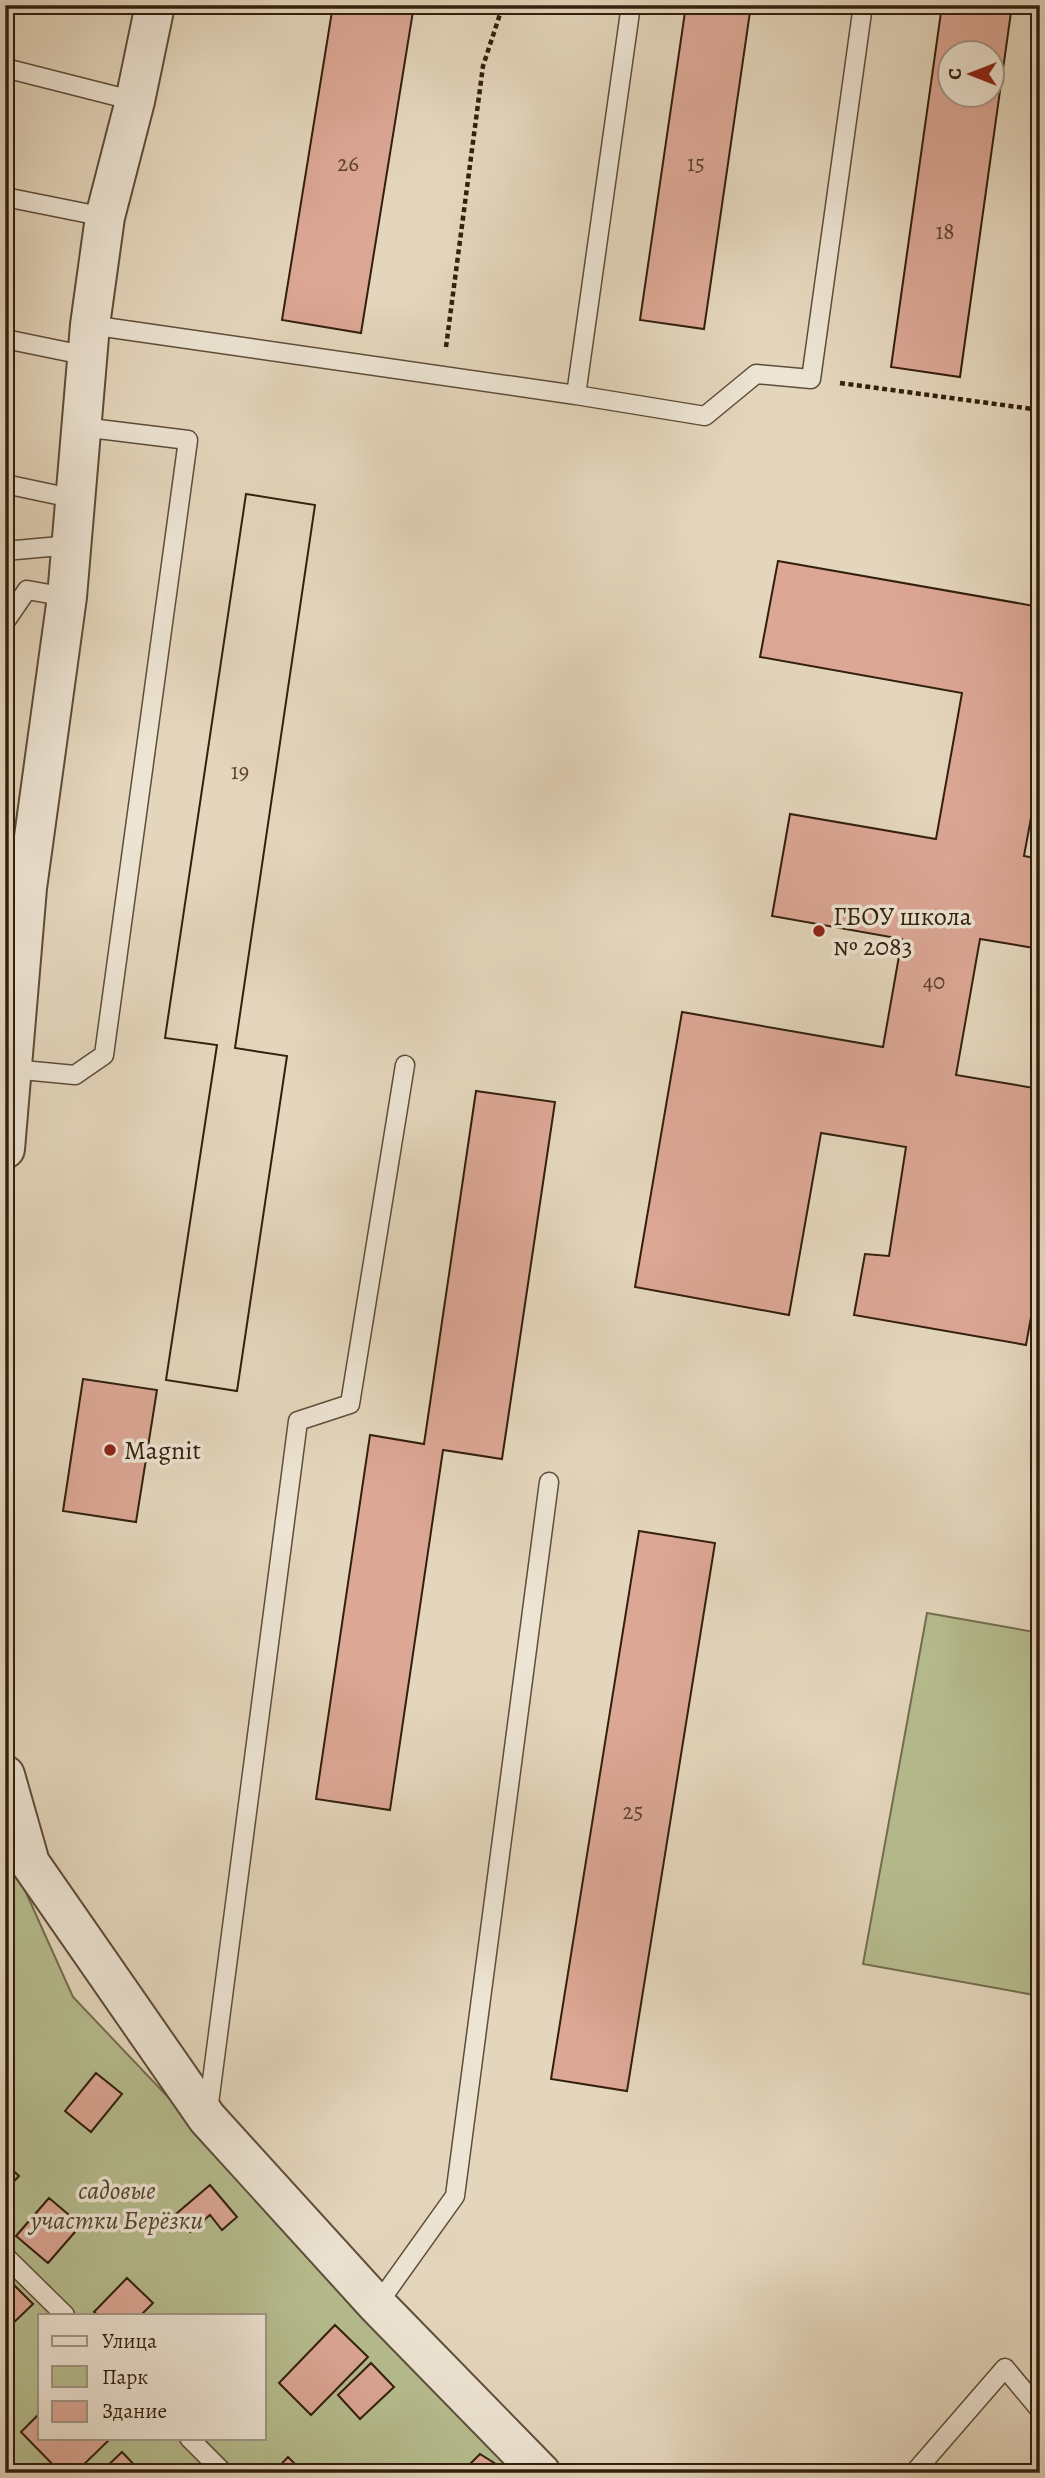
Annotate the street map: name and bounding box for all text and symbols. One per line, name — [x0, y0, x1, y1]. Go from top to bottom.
north arrow — [936, 38, 1006, 108]
text: С — [942, 68, 968, 80]
house number: 26 — [337, 148, 359, 179]
house number: 15 — [687, 148, 705, 179]
house number: 18 — [935, 216, 955, 247]
house number: 19 — [231, 756, 249, 787]
place label: ГБОУ школа № 2083 — [833, 899, 972, 964]
marker: ГБОУ школа № 2083 — [811, 923, 827, 939]
house number: 40 — [923, 966, 945, 997]
place label: Magnit — [124, 1433, 201, 1468]
marker: Magnit — [102, 1442, 118, 1458]
house number: 25 — [623, 1796, 643, 1827]
park label: садовые участки Берёзки — [28, 2173, 203, 2238]
legend — [38, 2314, 266, 2440]
text: Улица — [102, 2327, 157, 2355]
text: Парк — [102, 2363, 148, 2391]
text: Здание — [102, 2397, 167, 2425]

